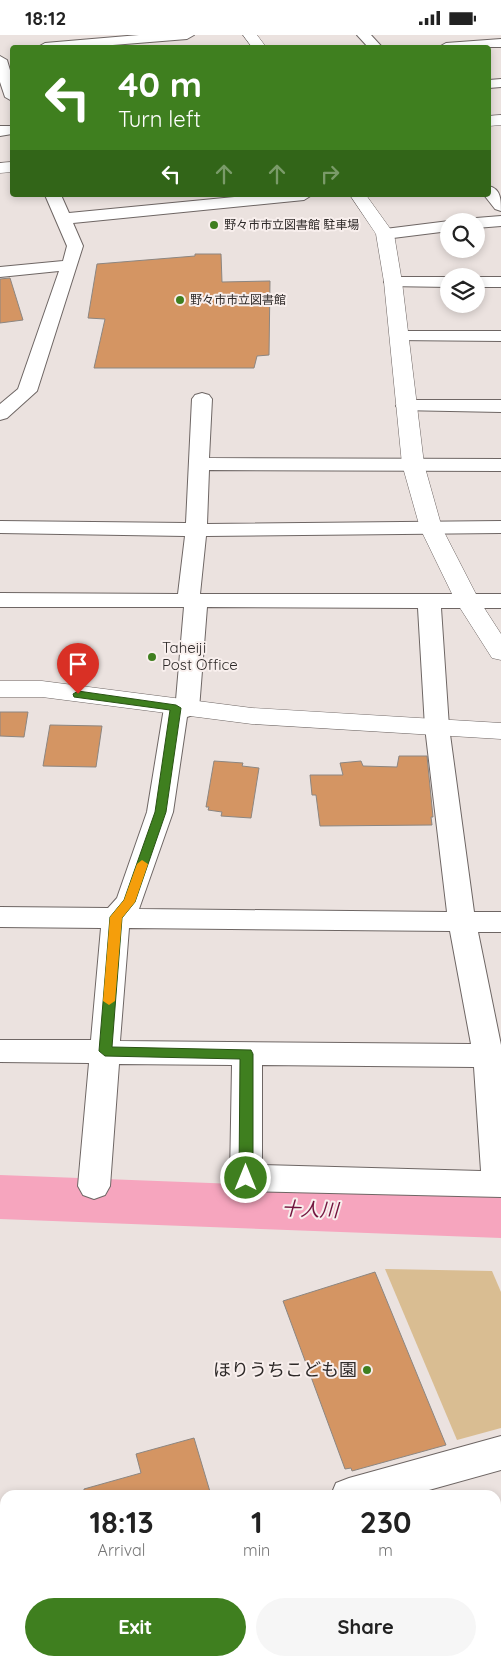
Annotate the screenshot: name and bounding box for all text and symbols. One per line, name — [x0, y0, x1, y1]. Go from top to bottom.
text: 18:12 — [25, 6, 66, 30]
text: 40 m — [118, 62, 202, 106]
icon: left — [35, 65, 100, 130]
text: Turn left — [118, 105, 201, 133]
icon: left — [157, 160, 185, 188]
icon: ahead — [210, 160, 238, 188]
icon: ahead — [263, 160, 291, 188]
icon: right — [316, 160, 344, 188]
map controls — [440, 213, 485, 313]
button: search — [440, 213, 485, 258]
place label: 野々市市立図書館 駐車場 — [224, 217, 359, 232]
marker: 野々市市立図書館 駐車場 — [208, 219, 220, 231]
button: layers — [440, 268, 485, 313]
place label: 野々市市立図書館 — [190, 292, 286, 307]
marker: 野々市市立図書館 — [174, 294, 186, 306]
place label: Taheiji Post Office — [162, 638, 238, 674]
pin — [57, 643, 99, 694]
icon: arrive — [64, 650, 92, 678]
marker: Taheiji Post Office — [146, 651, 158, 663]
position arrow — [219, 1151, 271, 1203]
water label: 十人川 — [281, 1196, 341, 1222]
place label: ほりうちこども園 — [213, 1358, 357, 1381]
marker: ほりうちこども園 — [361, 1364, 373, 1376]
text: 18:13 — [90, 1503, 154, 1541]
text: 1 — [251, 1503, 263, 1541]
text: 230 — [360, 1503, 411, 1541]
text: Arrival — [98, 1540, 146, 1560]
text: min — [243, 1540, 270, 1560]
text: m — [378, 1540, 393, 1560]
button: Exit — [25, 1598, 246, 1656]
button: Share — [256, 1598, 476, 1656]

